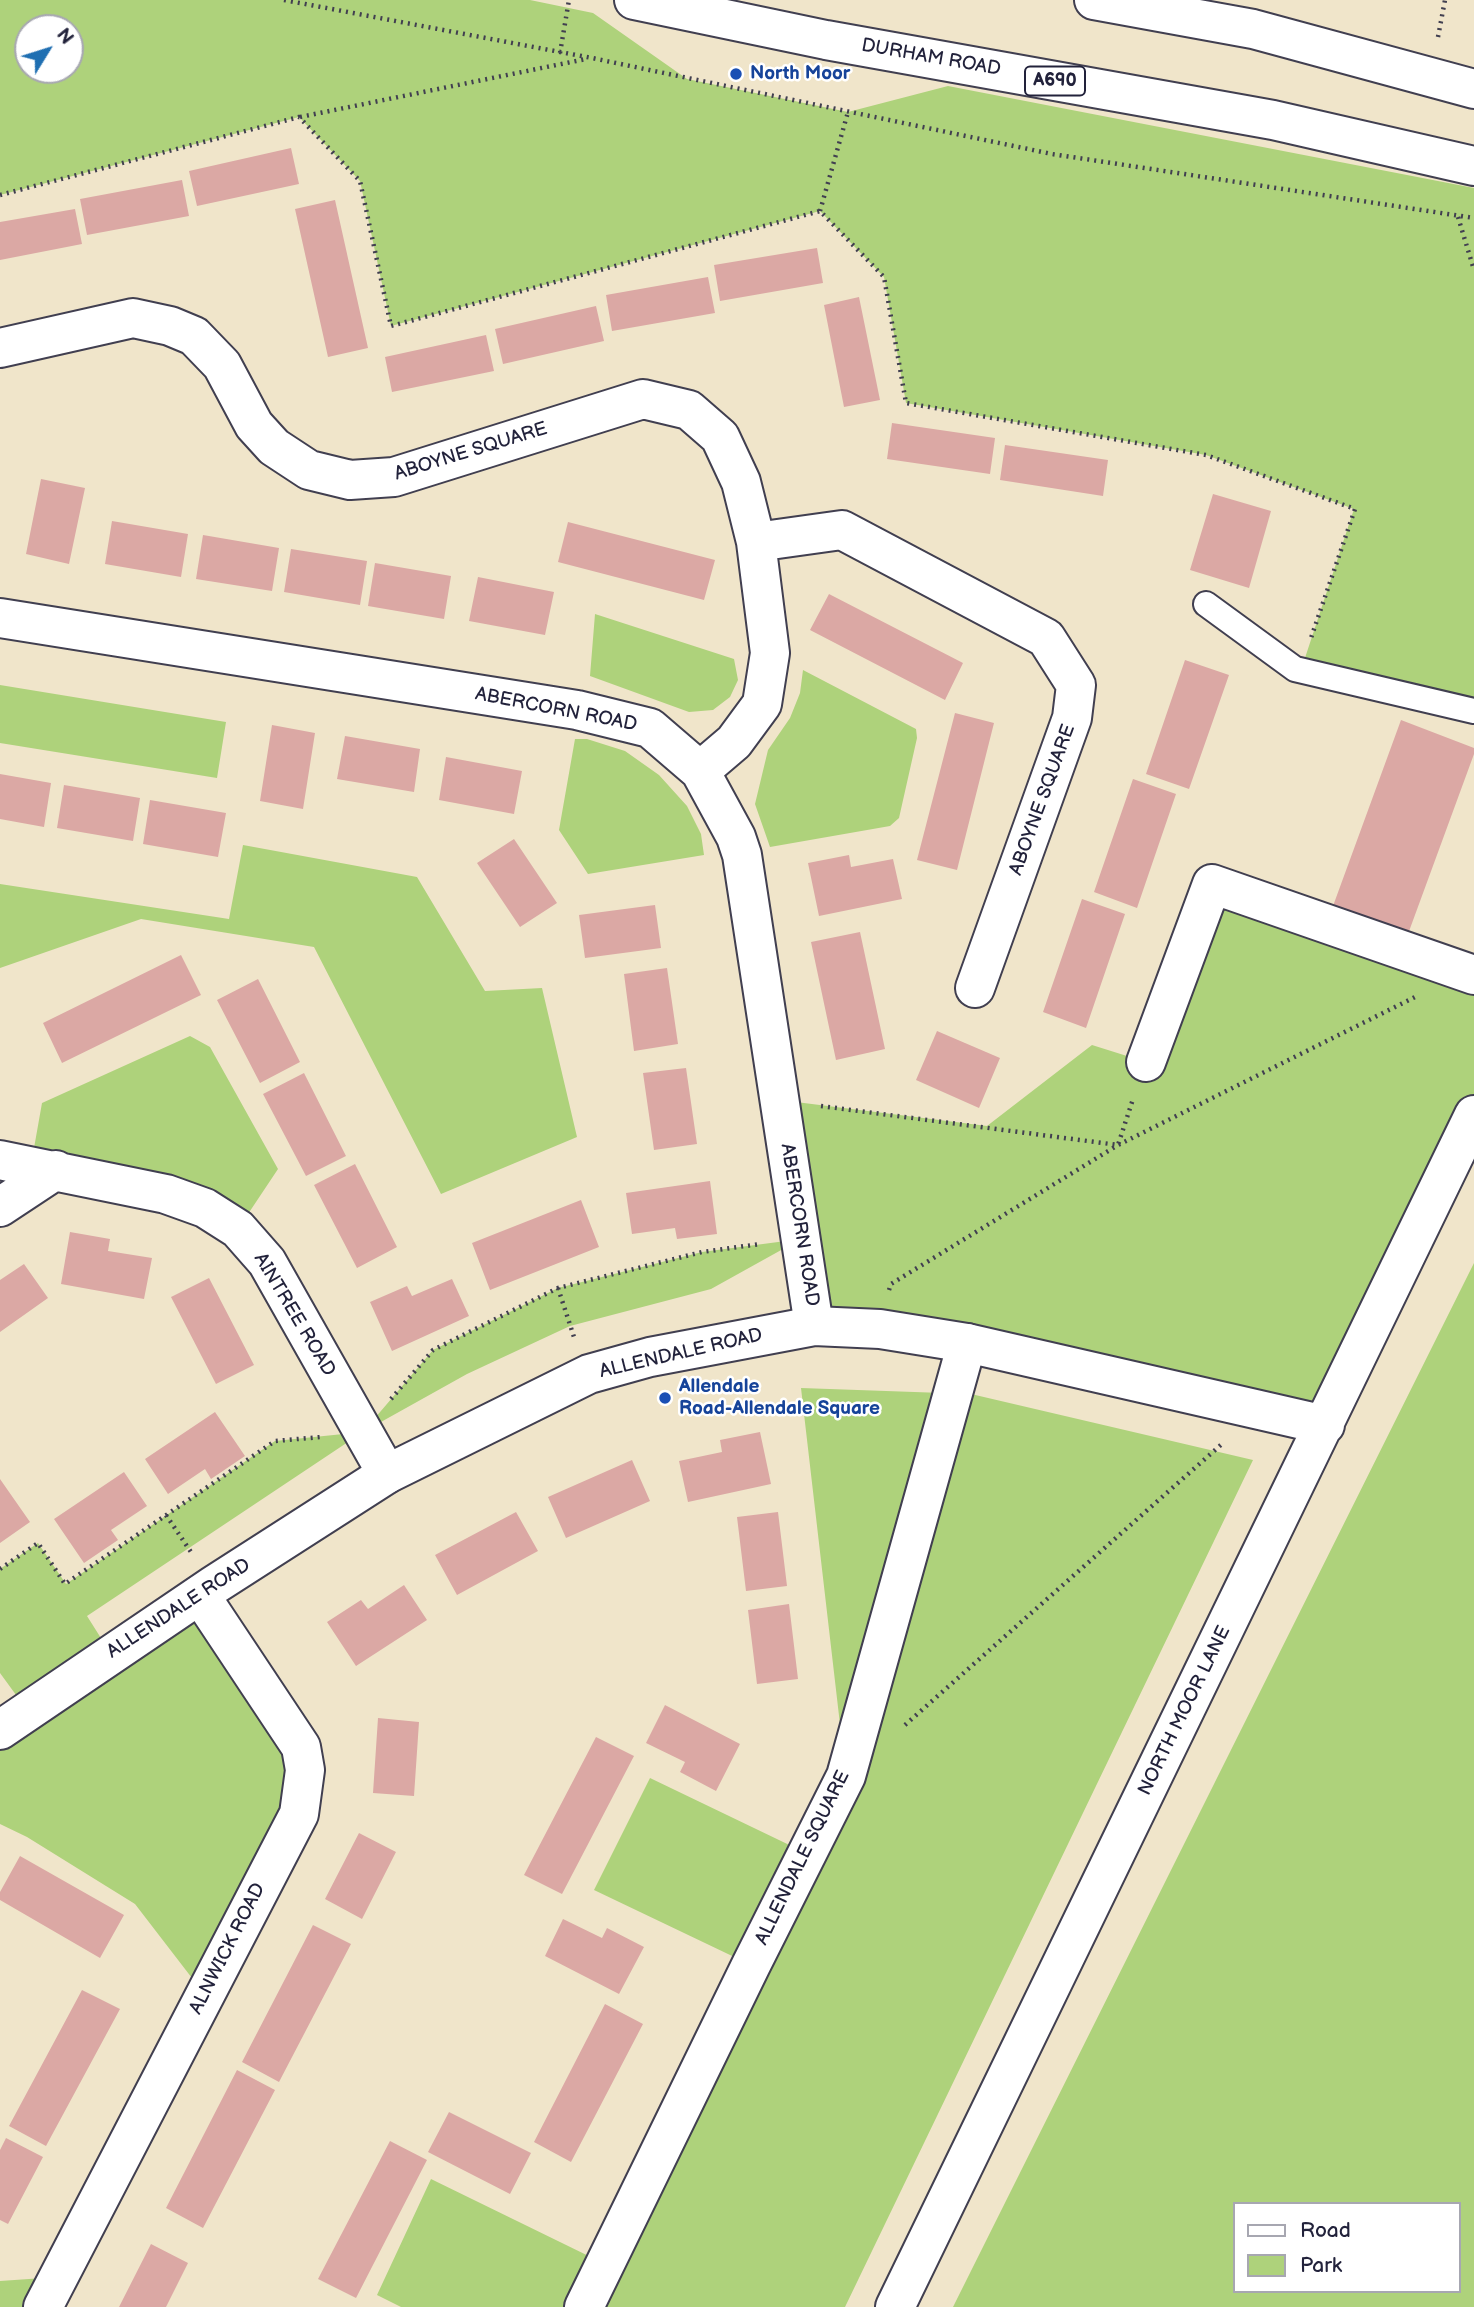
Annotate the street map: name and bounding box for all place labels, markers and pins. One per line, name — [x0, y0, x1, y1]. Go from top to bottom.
place label: North Moor — [750, 63, 850, 85]
marker: North Moor — [728, 66, 744, 82]
place label: Allendale Road-Allendale Square — [679, 1376, 880, 1420]
marker: Allendale Road-Allendale Square — [657, 1390, 673, 1406]

